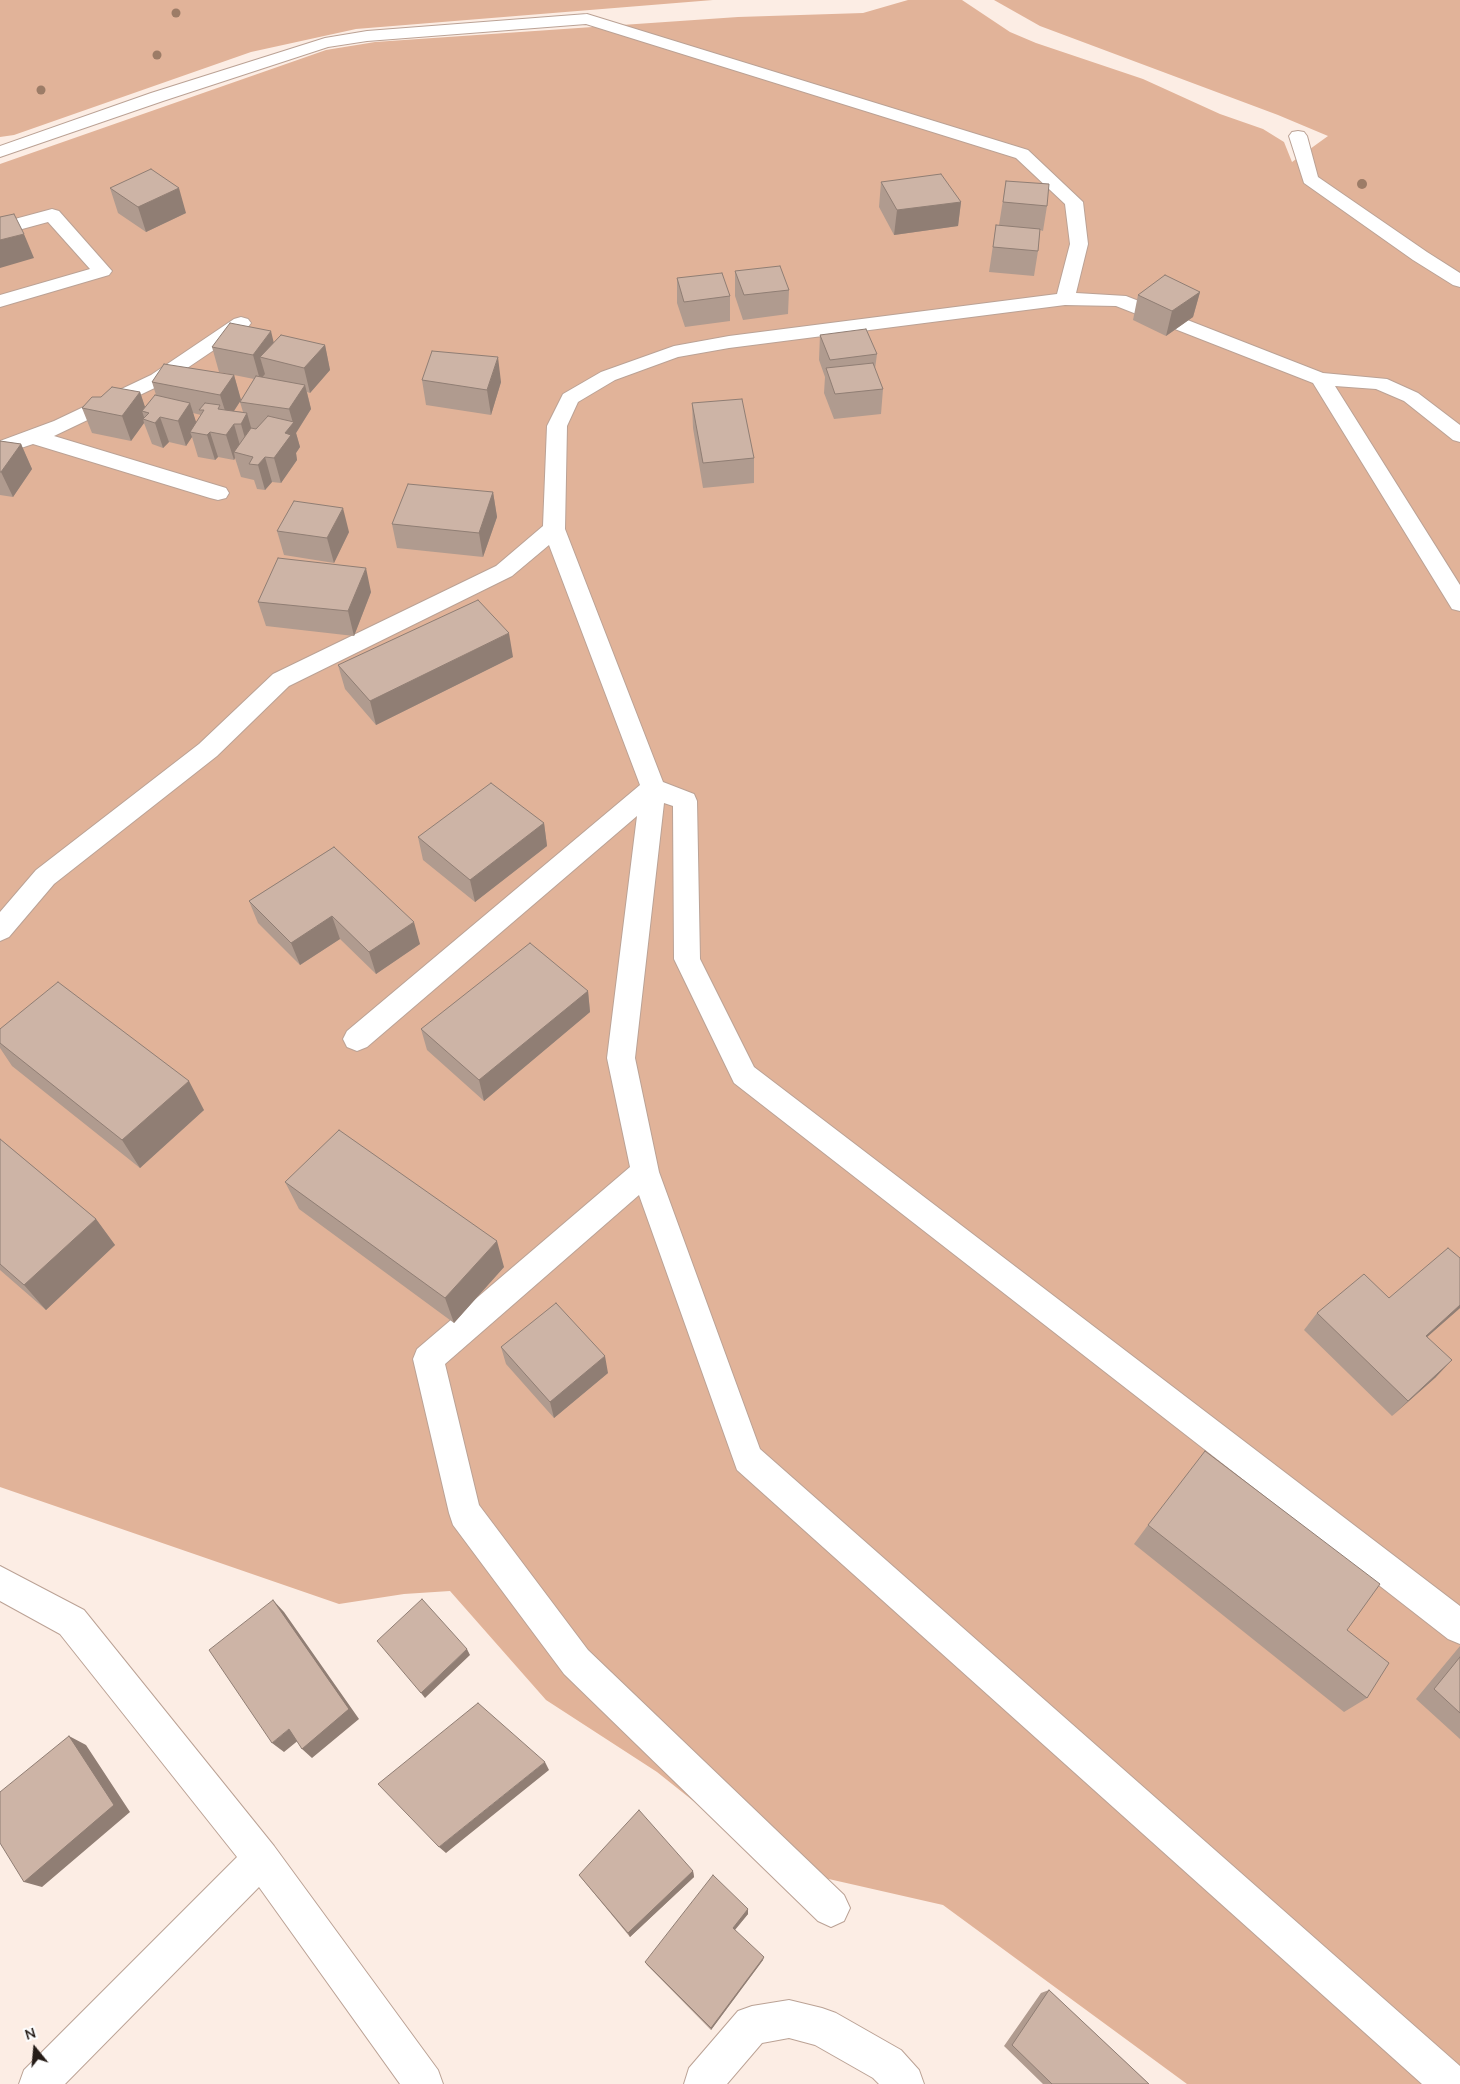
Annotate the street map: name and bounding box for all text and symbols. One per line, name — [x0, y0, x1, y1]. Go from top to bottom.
north arrow — [10, 2024, 60, 2074]
text: N — [23, 2024, 38, 2045]

